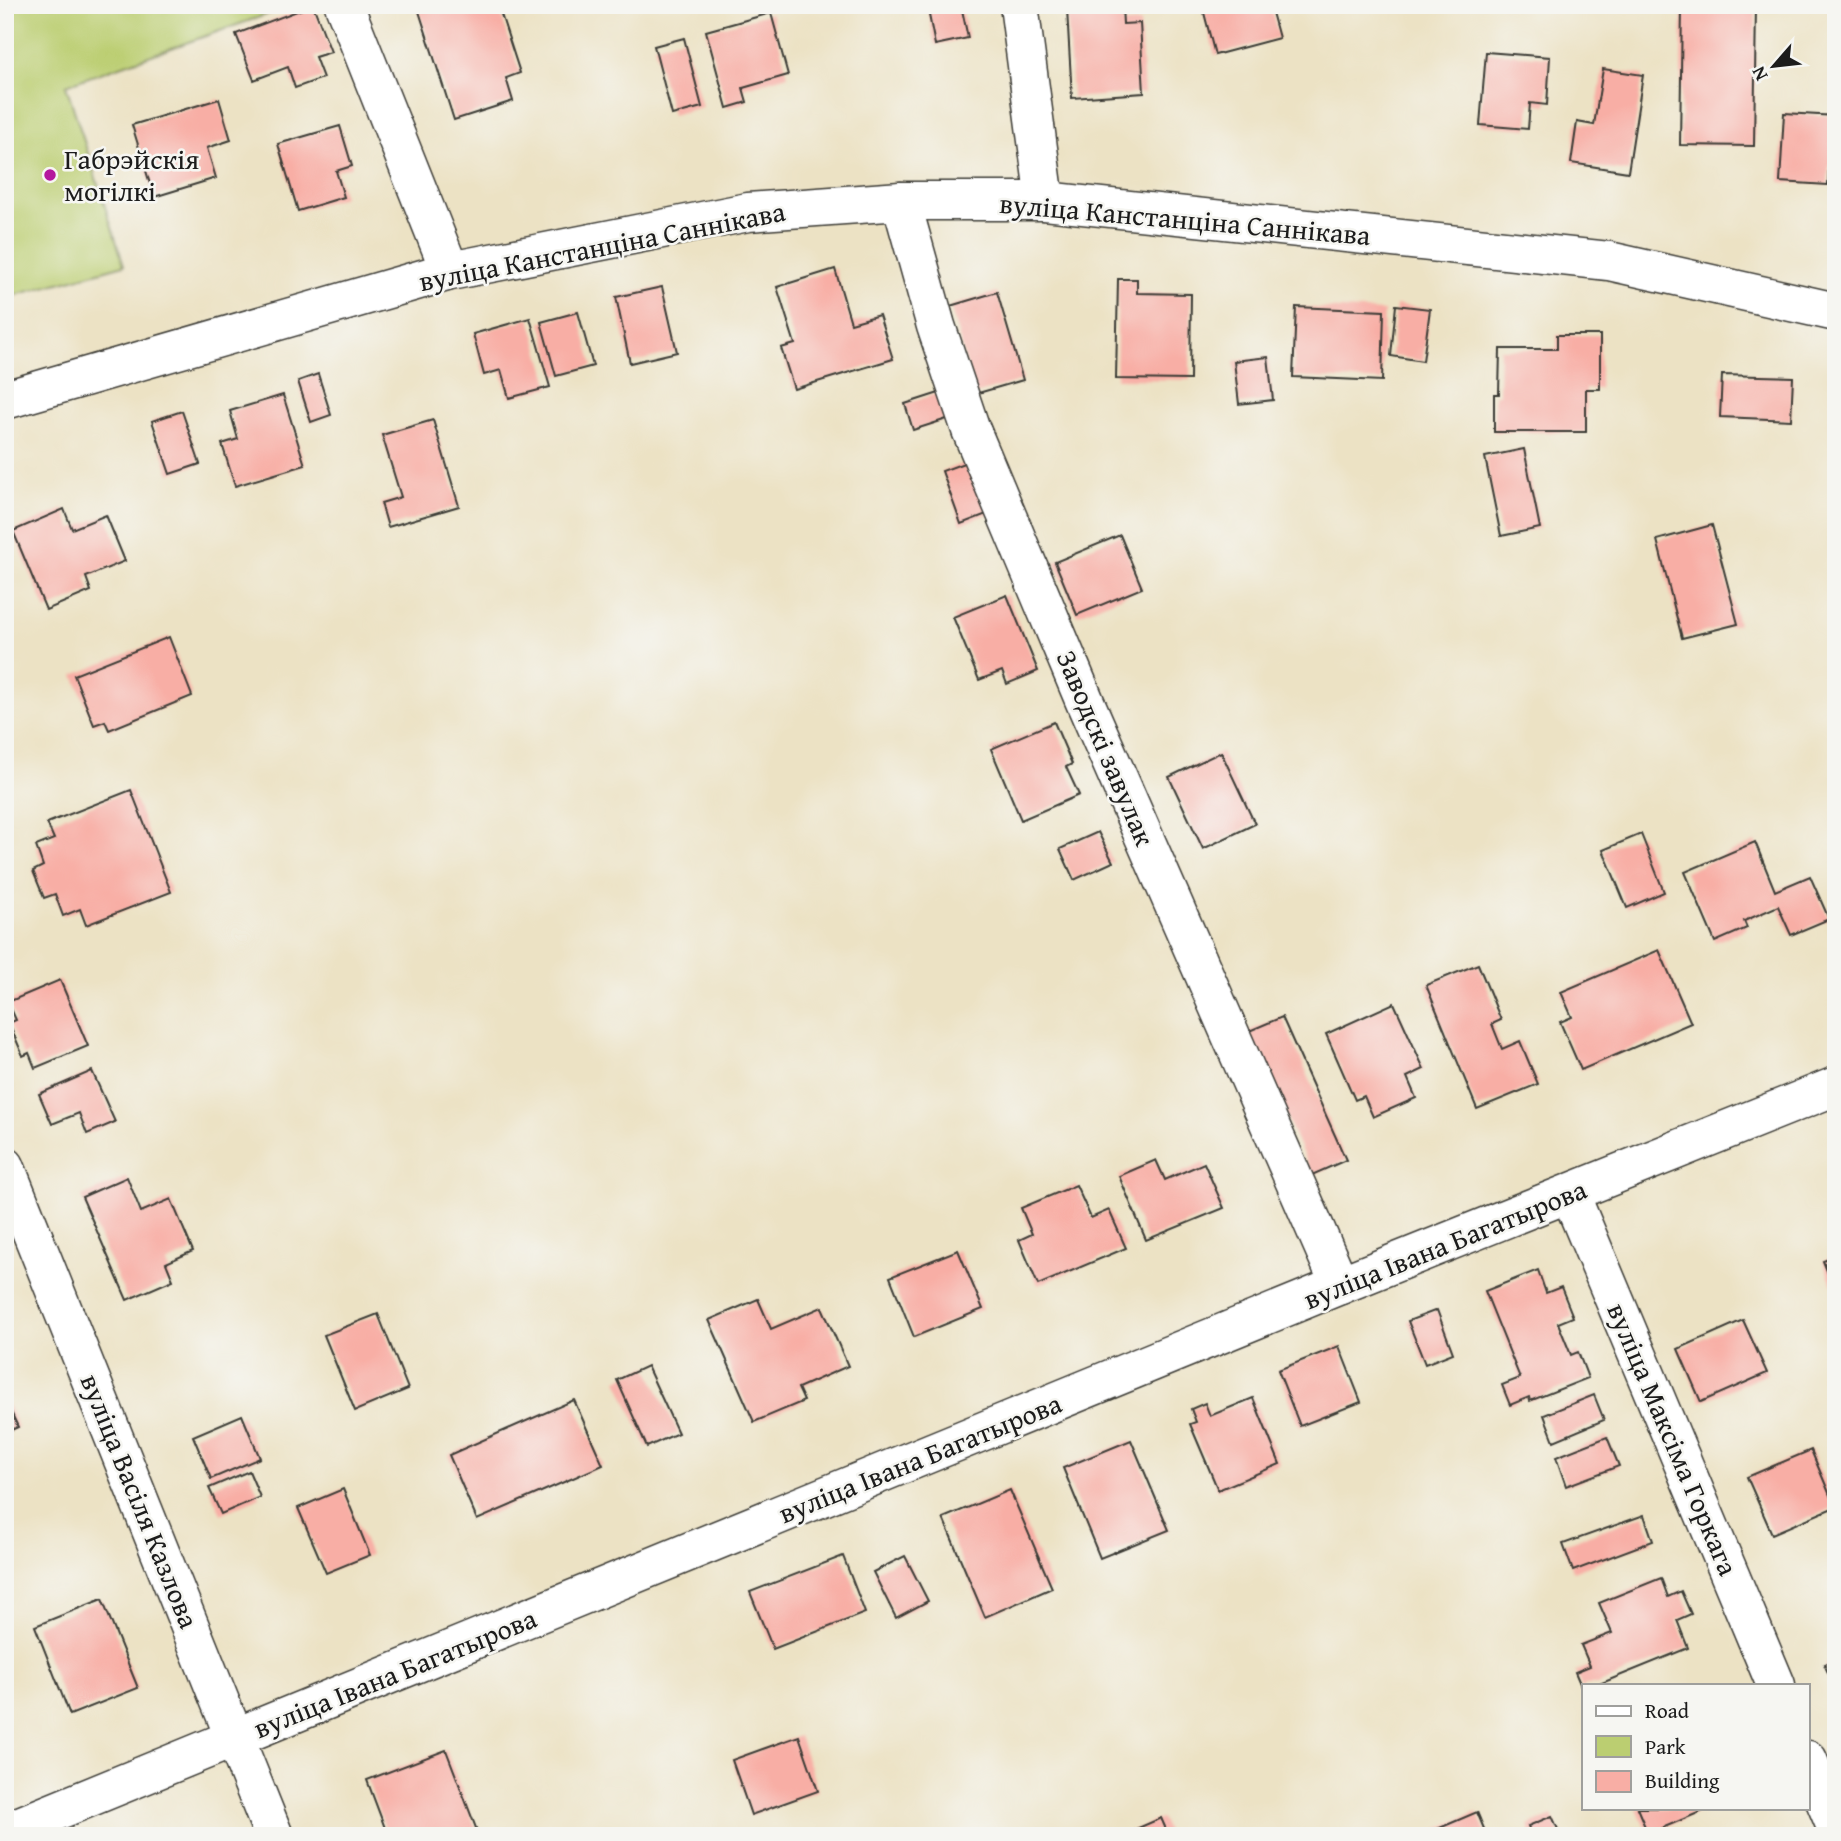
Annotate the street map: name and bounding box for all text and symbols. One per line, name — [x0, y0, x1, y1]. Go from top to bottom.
north arrow — [1740, 32, 1810, 102]
text: N — [1744, 62, 1774, 86]
place label: Габрэйскія могілкі — [64, 138, 199, 211]
marker: Габрэйскія могілкі — [42, 167, 58, 183]
street label: вуліца Канстанціна Саннікава — [998, 182, 1373, 255]
street label: вуліца Канстанціна Саннікава — [415, 190, 789, 301]
street label: Заводскі завулак — [1047, 644, 1166, 852]
street label: вуліца Івана Багатырова — [1297, 1168, 1593, 1319]
street label: вуліца Максіма Горкага — [1597, 1296, 1750, 1582]
street label: вуліца Васіля Казлова — [71, 1367, 211, 1635]
street label: вуліца Івана Багатырова — [772, 1382, 1068, 1533]
street label: вуліца Івана Багатырова — [247, 1597, 543, 1748]
legend — [1582, 1684, 1810, 1810]
text: Road — [1645, 1695, 1690, 1726]
text: Park — [1645, 1731, 1686, 1762]
text: Building — [1645, 1765, 1720, 1796]

